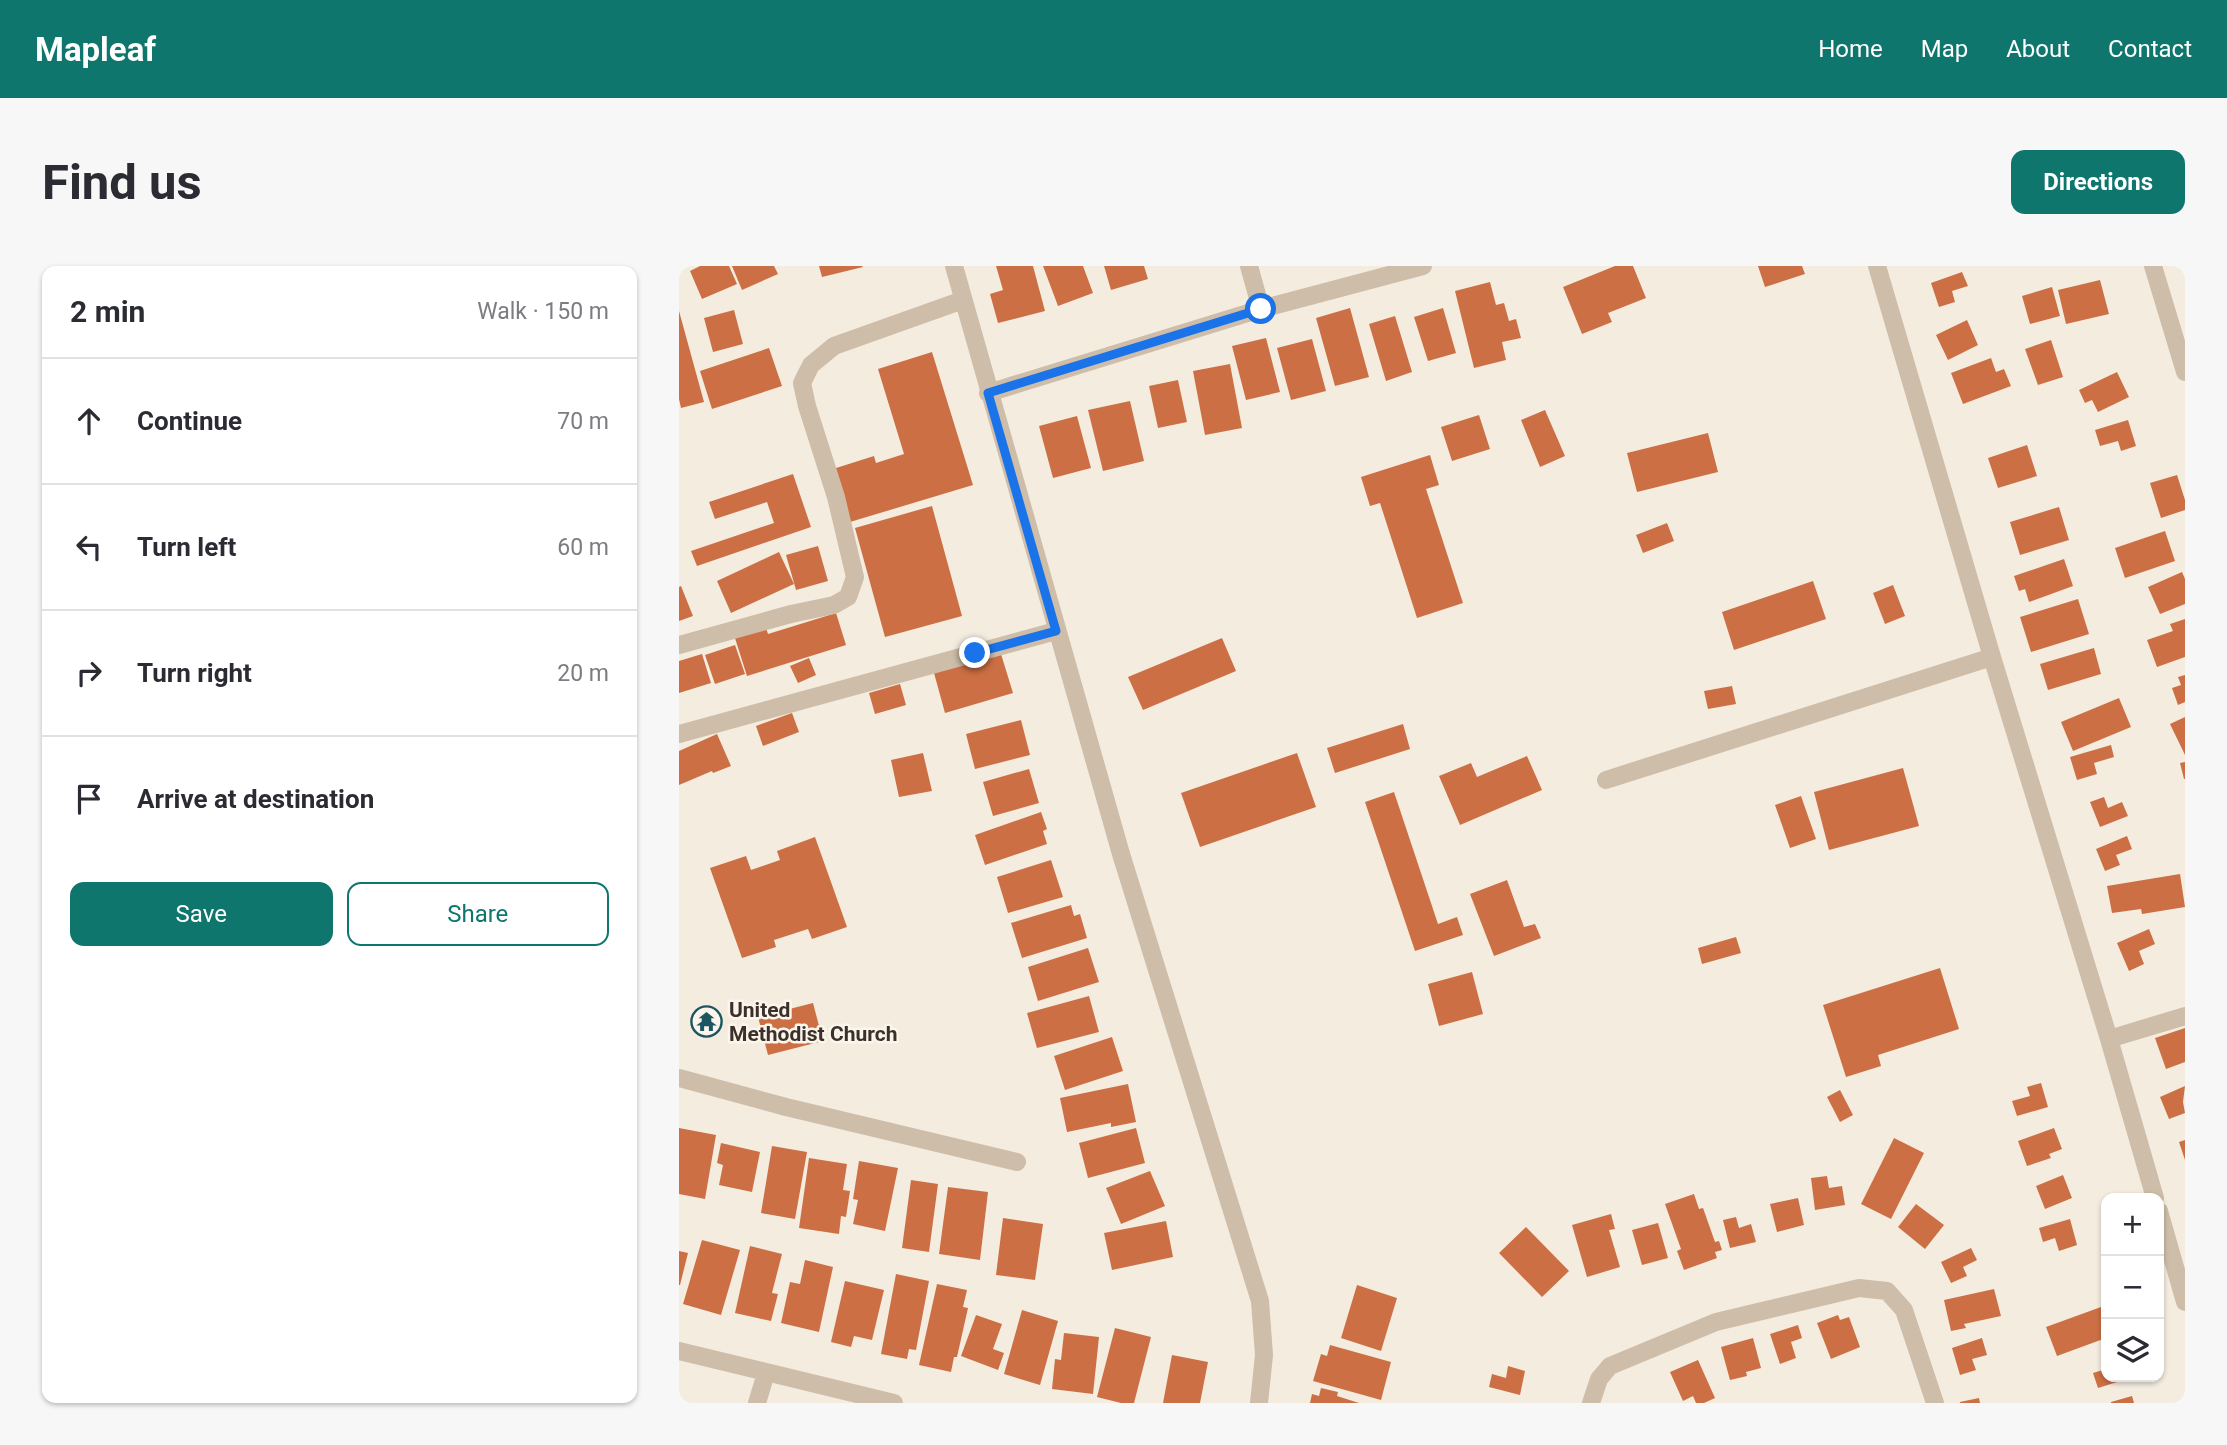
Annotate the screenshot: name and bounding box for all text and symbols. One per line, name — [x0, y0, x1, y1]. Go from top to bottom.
text: Mapleaf — [35, 30, 156, 69]
text: Home — [1818, 35, 1883, 63]
text: Map — [1921, 35, 1968, 63]
text: About — [2006, 35, 2070, 63]
text: Contact — [2108, 35, 2192, 63]
button: Directions — [2011, 150, 2185, 214]
text: Find us — [42, 154, 202, 211]
route start — [1245, 293, 1276, 324]
text: 2 min — [70, 294, 145, 329]
text: Walk · 150 m — [477, 298, 609, 325]
icon: ahead — [70, 402, 108, 440]
text: Continue — [137, 406, 242, 436]
text: 70 m — [557, 408, 609, 435]
icon: left — [70, 528, 108, 566]
text: Turn left — [137, 532, 236, 562]
text: 60 m — [557, 534, 609, 561]
route end — [959, 637, 990, 668]
icon: right — [70, 654, 108, 692]
text: Turn right — [137, 658, 252, 688]
text: 20 m — [557, 660, 609, 687]
icon: arrive — [70, 780, 108, 818]
text: Arrive at destination — [137, 784, 374, 814]
button: Save — [70, 882, 333, 946]
button: Share — [347, 882, 609, 946]
place label: United Methodist Church — [729, 998, 897, 1046]
temple icon: United Methodist Church — [689, 1005, 723, 1039]
map controls — [2101, 1193, 2164, 1382]
button: + — [2101, 1193, 2164, 1256]
button: − — [2101, 1256, 2164, 1319]
button: layers — [2101, 1319, 2164, 1382]

